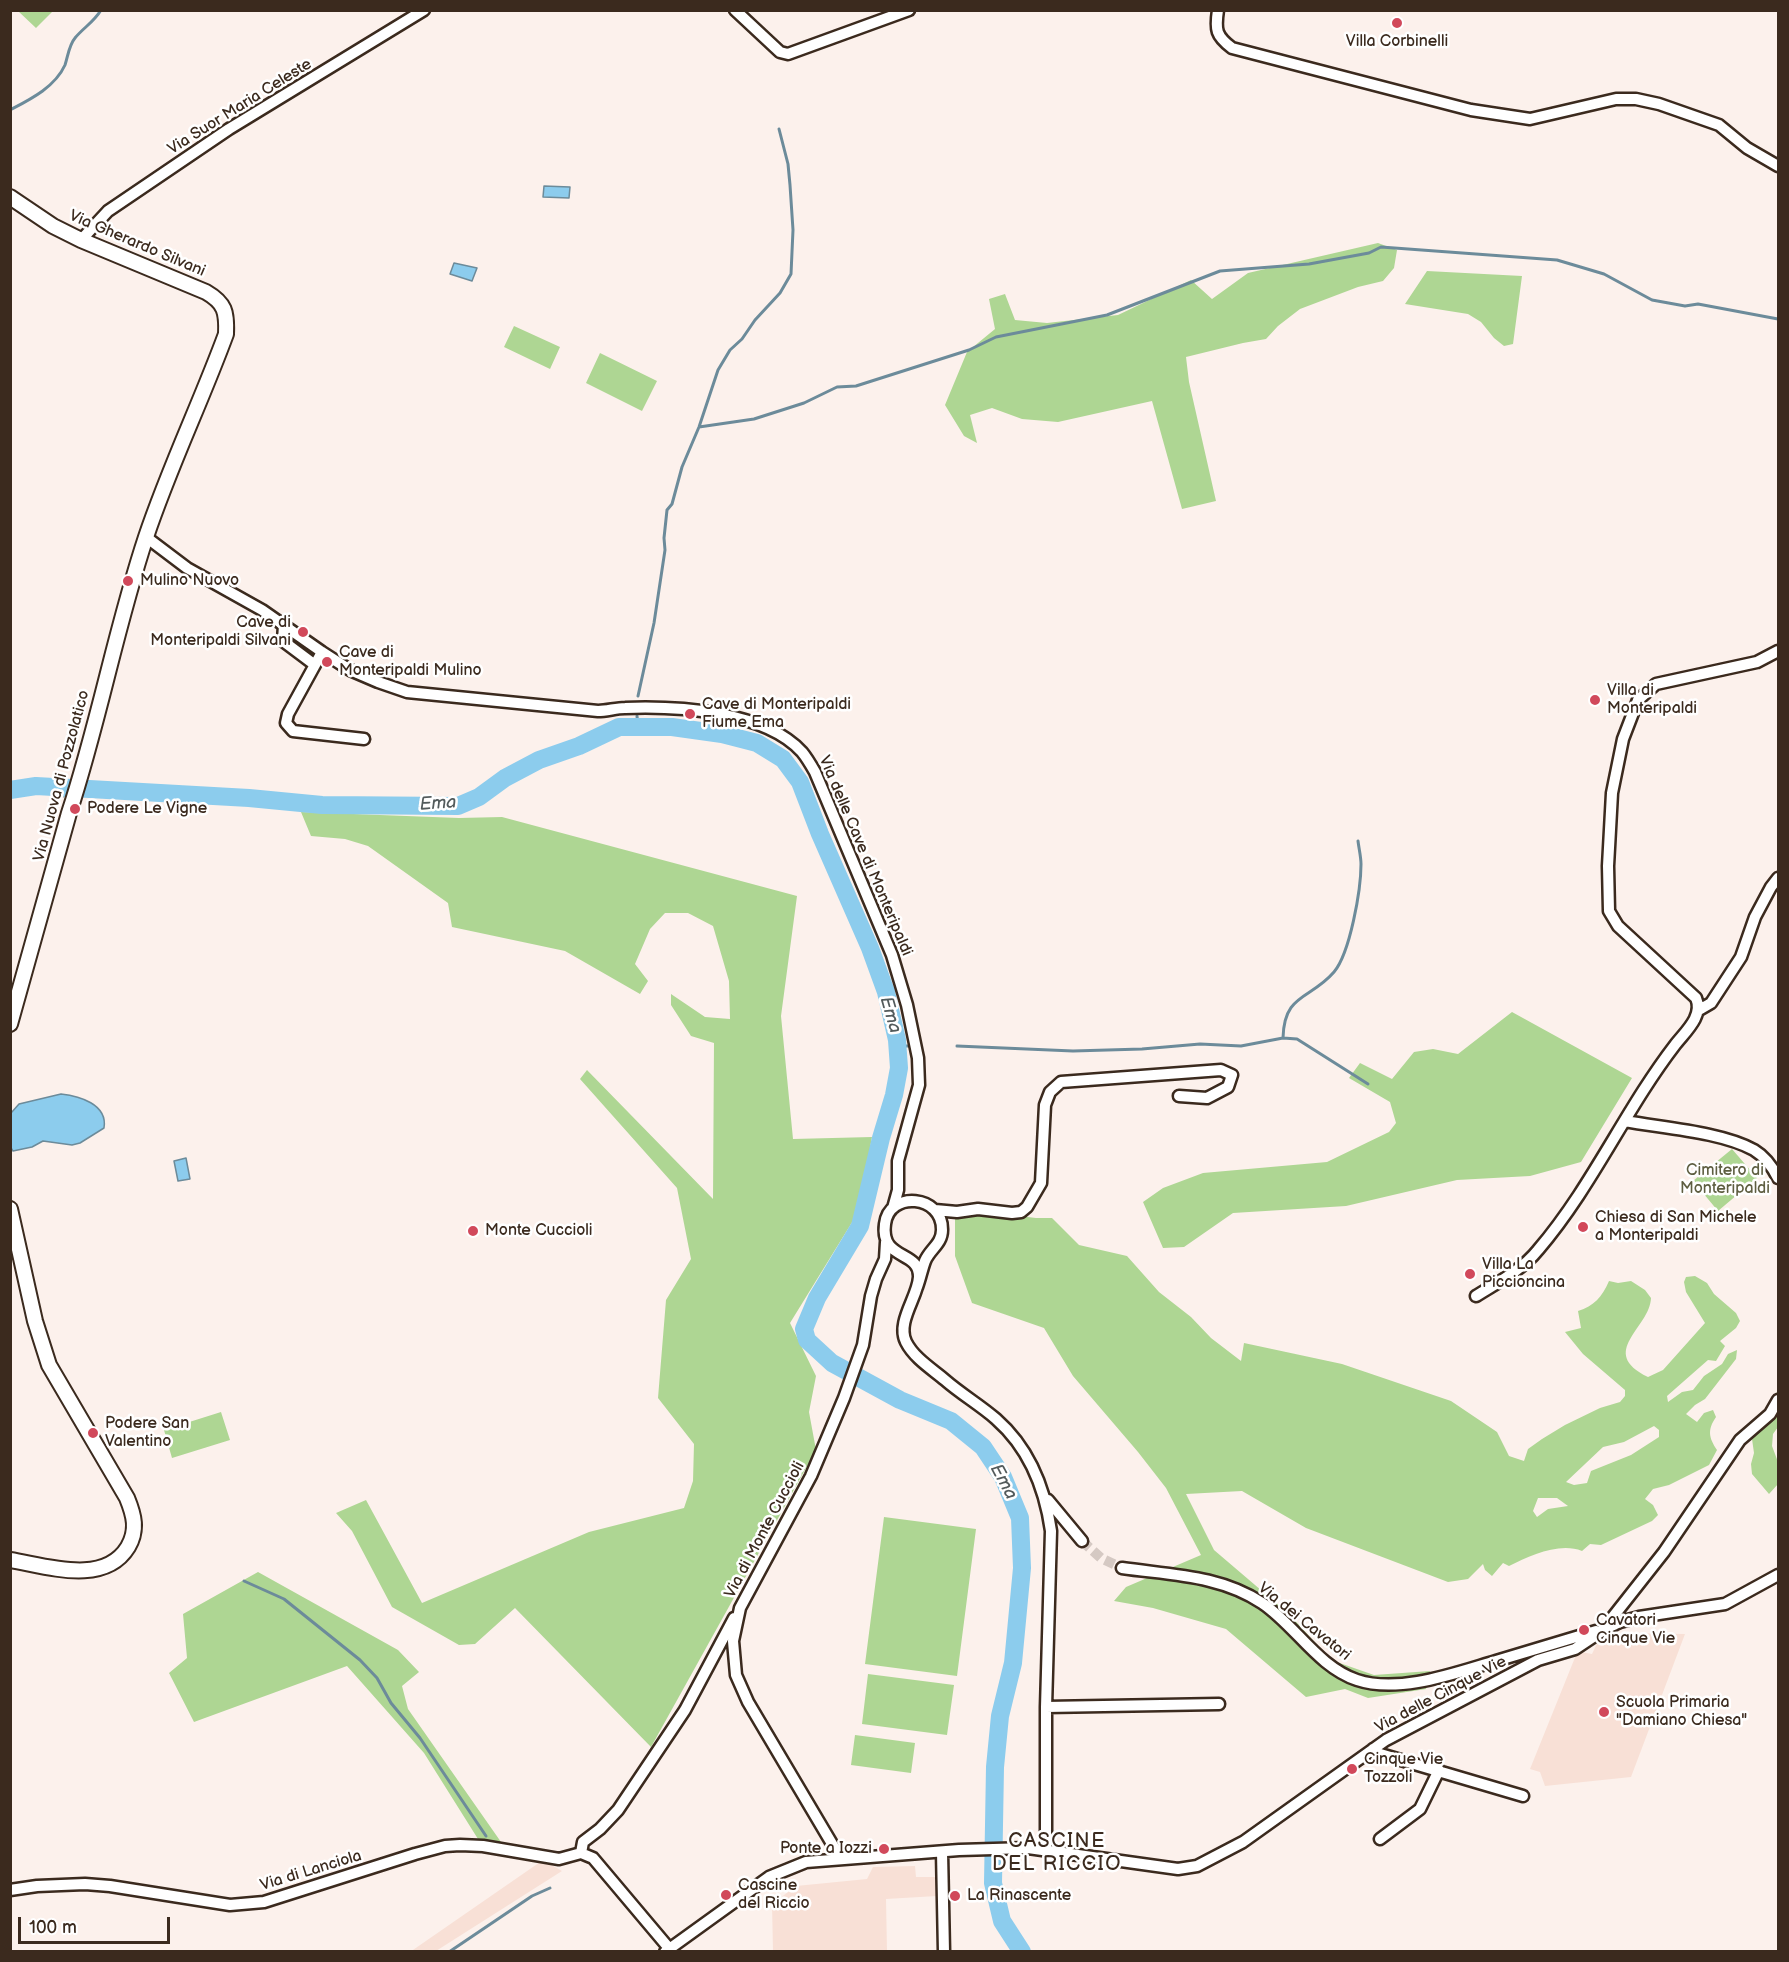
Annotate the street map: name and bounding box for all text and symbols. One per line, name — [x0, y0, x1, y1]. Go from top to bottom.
marker: Villa Corbinelli — [1390, 16, 1404, 30]
place label: Villa Corbinelli — [1346, 32, 1448, 52]
street label: Via Suor Maria Celeste — [164, 55, 316, 159]
street label: Via Gherardo Silvani — [66, 207, 208, 281]
place label: Mulino Nuovo — [140, 571, 239, 591]
marker: Mulino Nuovo — [121, 574, 135, 588]
place label: Cave di Monteripaldi Silvani — [150, 613, 291, 651]
marker: Cave di Monteripaldi Silvani — [296, 625, 310, 639]
place label: Cave di Monteripaldi Mulino — [339, 643, 482, 681]
marker: Cave di Monteripaldi Mulino — [320, 655, 334, 669]
place label: Villa di Monteripaldi — [1607, 681, 1697, 719]
street label: Via Nuova di Pozzolatico — [30, 688, 94, 864]
marker: Villa di Monteripaldi — [1588, 693, 1602, 707]
place label: Cave di Monteripaldi Fiume Ema — [702, 695, 851, 733]
marker: Cave di Monteripaldi Fiume Ema — [683, 707, 697, 721]
street label: Via delle Cave di Monteripaldi — [814, 753, 916, 959]
water label: Ema — [419, 792, 457, 816]
place label: Podere Le Vigne — [87, 799, 207, 819]
marker: Podere Le Vigne — [68, 802, 82, 816]
water label: Ema — [875, 994, 905, 1036]
park label: Cimitero di Monteripaldi — [1680, 1161, 1770, 1199]
place label: Chiesa di San Michele a Monteripaldi — [1595, 1208, 1756, 1246]
marker: Chiesa di San Michele a Monteripaldi — [1576, 1220, 1590, 1234]
place label: Monte Cuccioli — [485, 1221, 593, 1241]
marker: Monte Cuccioli — [466, 1224, 480, 1238]
place label: Villa La Piccioncina — [1482, 1255, 1565, 1293]
marker: Villa La Piccioncina — [1463, 1267, 1477, 1281]
place label: Podere San Valentino — [105, 1414, 189, 1452]
marker: Podere San Valentino — [86, 1426, 100, 1440]
street label: Via di Monte Cuccioli — [721, 1458, 809, 1602]
water label: Ema — [985, 1461, 1021, 1503]
street label: Via dei Cavatori — [1254, 1579, 1354, 1665]
place label: Cavatori Cinque Vie — [1596, 1611, 1675, 1649]
marker: Cavatori Cinque Vie — [1577, 1623, 1591, 1637]
street label: Via delle Cinque Vie — [1372, 1652, 1510, 1738]
place label: Scuola Primaria "Damiano Chiesa" — [1616, 1693, 1747, 1731]
marker: Scuola Primaria "Damiano Chiesa" — [1597, 1705, 1611, 1719]
place label: Cinque Vie Tozzoli — [1364, 1750, 1443, 1788]
marker: Cinque Vie Tozzoli — [1345, 1762, 1359, 1776]
district label: CASCINE DEL RICCIO — [992, 1830, 1122, 1877]
place label: Ponte a Iozzi — [780, 1839, 872, 1859]
marker: Ponte a Iozzi — [877, 1842, 891, 1856]
street label: Via di Lanciola — [258, 1846, 364, 1896]
place label: Cascine del Riccio — [738, 1876, 810, 1914]
place label: La Rinascente — [967, 1886, 1071, 1906]
marker: Cascine del Riccio — [719, 1888, 733, 1902]
marker: La Rinascente — [948, 1889, 962, 1903]
scale bar — [21, 1905, 172, 1943]
text: 100 m — [29, 1917, 77, 1938]

